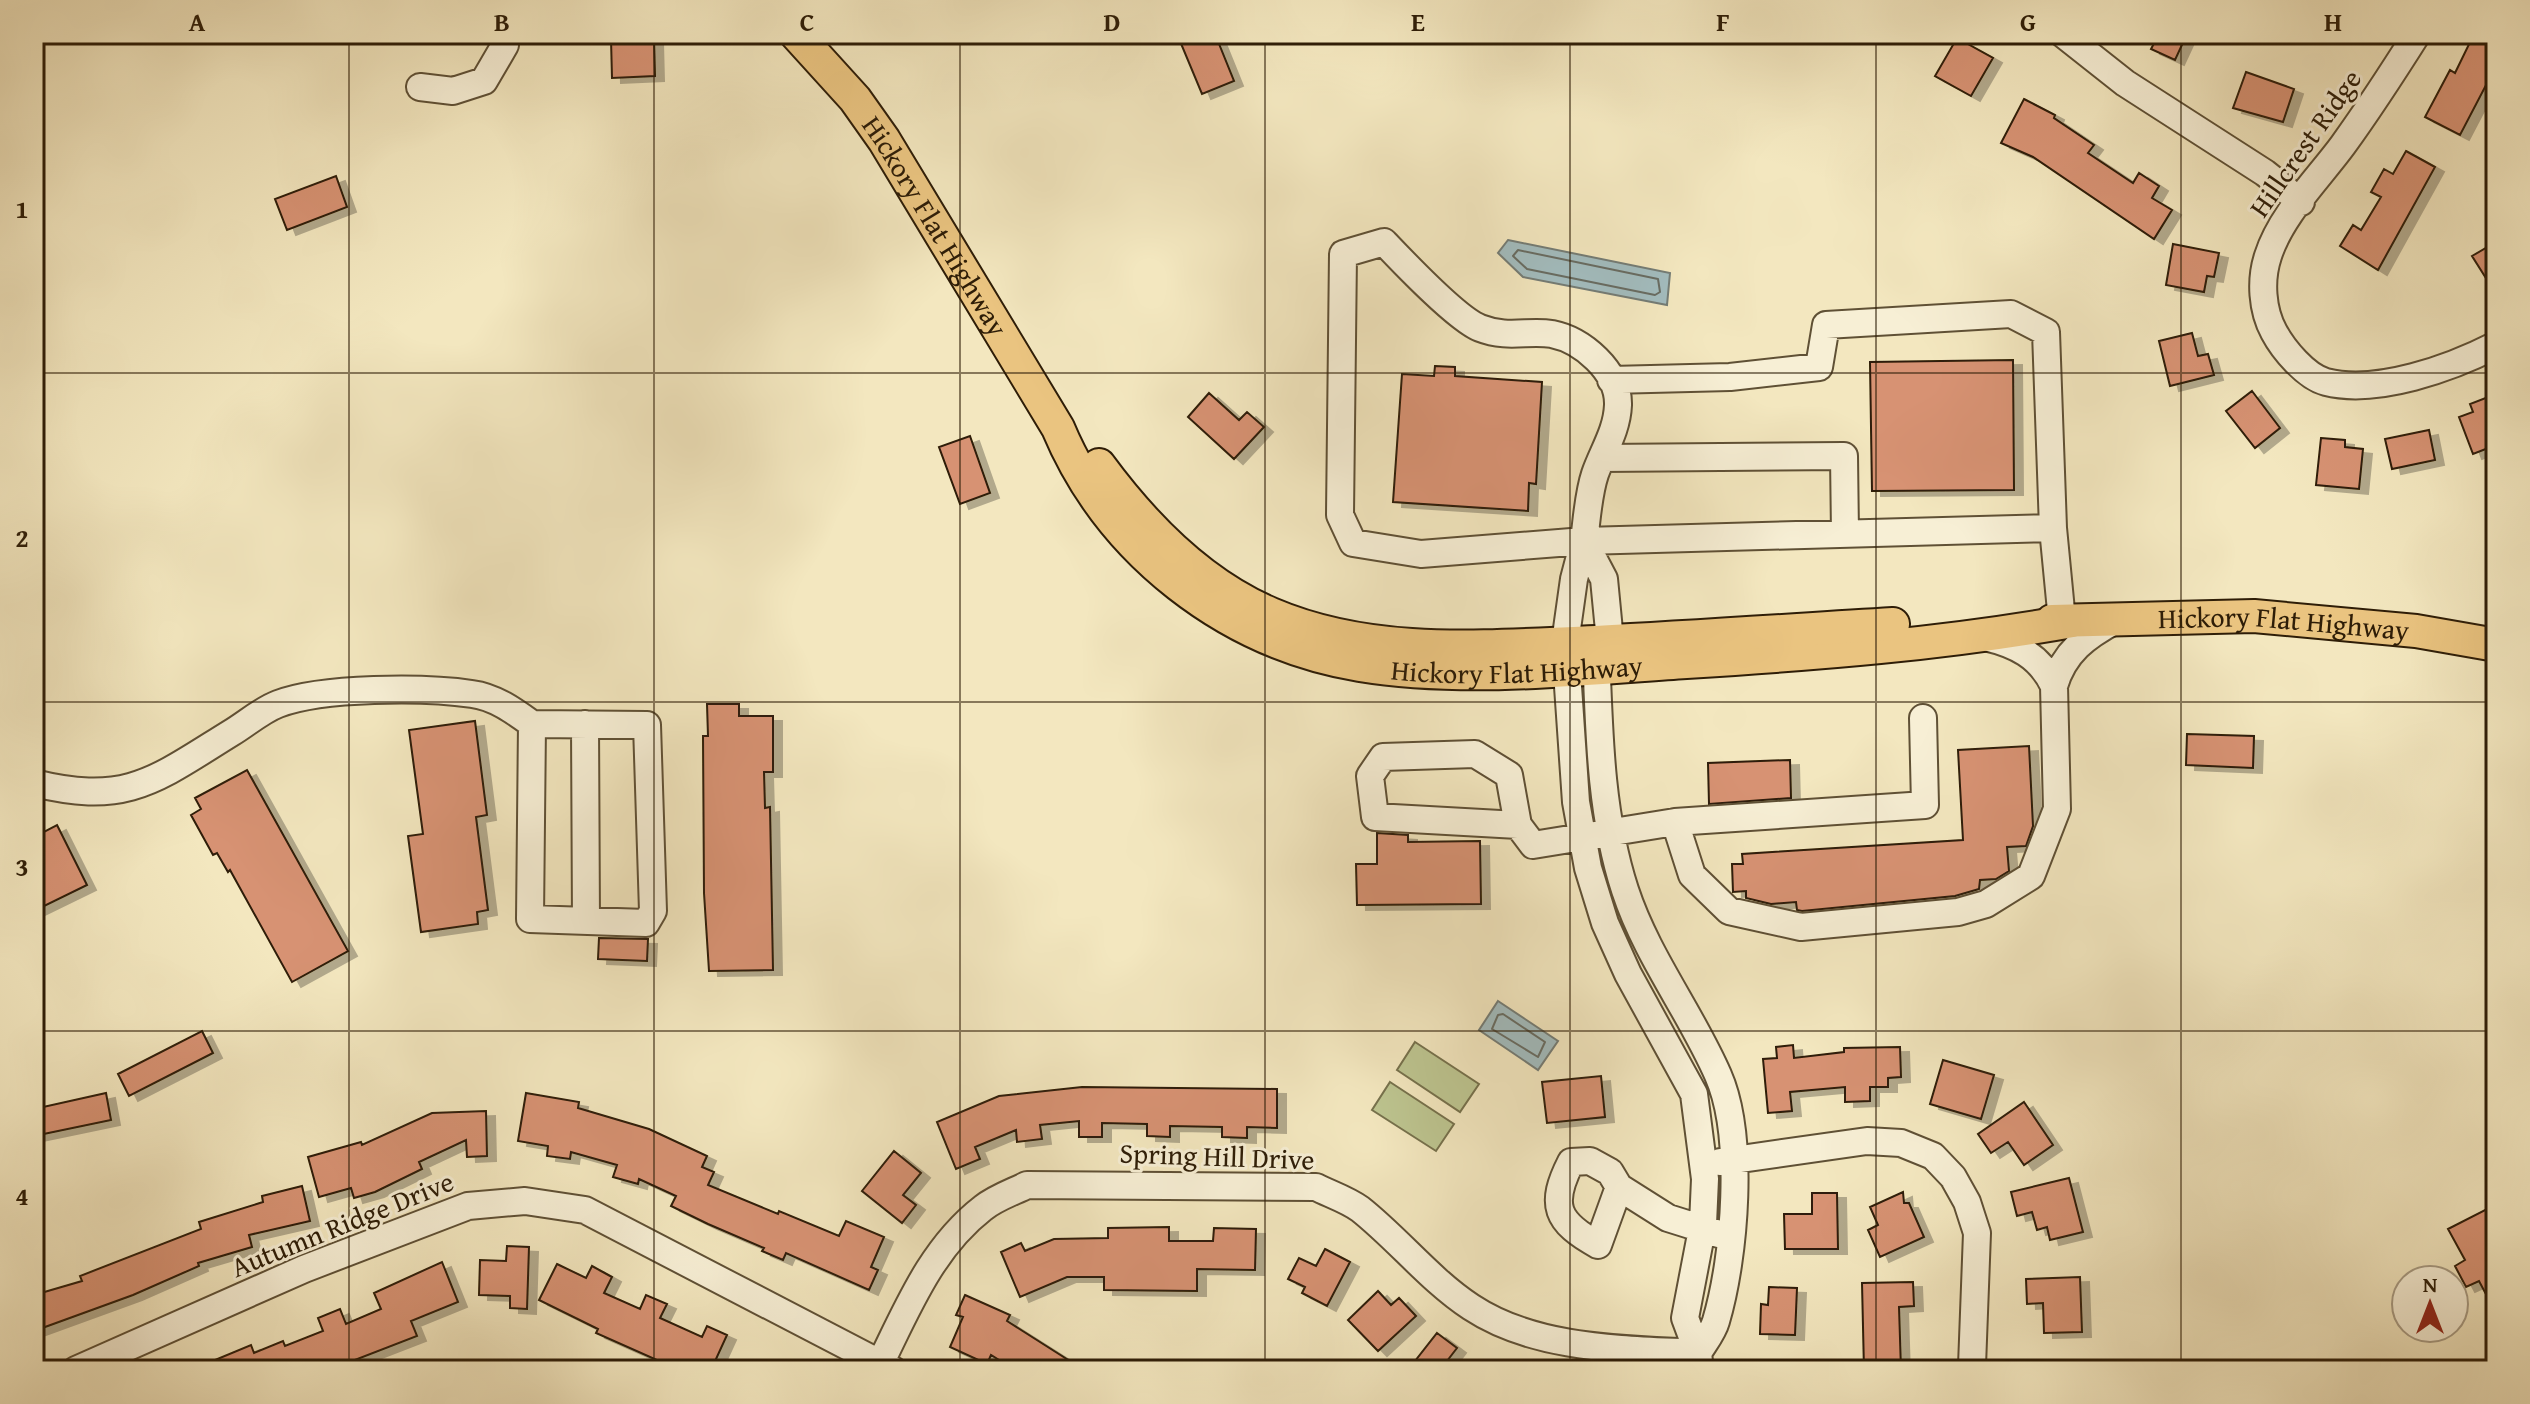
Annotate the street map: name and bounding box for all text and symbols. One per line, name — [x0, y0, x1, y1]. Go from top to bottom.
text: A — [189, 2, 206, 41]
text: B — [494, 2, 510, 41]
text: C — [800, 2, 814, 41]
text: D — [1104, 2, 1120, 41]
text: E — [1411, 2, 1425, 41]
text: F — [1716, 2, 1730, 41]
text: G — [2020, 2, 2036, 41]
text: H — [2324, 2, 2342, 41]
street label: Hillcrest Ridge — [2238, 61, 2371, 225]
street label: Hickory Flat Highway — [853, 107, 1019, 344]
text: 1 — [15, 189, 29, 228]
text: 2 — [15, 518, 29, 557]
street label: Hickory Flat Highway — [2158, 595, 2411, 650]
street label: Hickory Flat Highway — [1389, 644, 1644, 693]
text: 3 — [15, 847, 29, 886]
street label: Spring Hill Drive — [1119, 1132, 1315, 1179]
street label: Autumn Ridge Drive — [224, 1160, 459, 1287]
text: 4 — [15, 1176, 29, 1215]
north arrow — [2390, 1264, 2470, 1344]
text: N — [2423, 1268, 2438, 1300]

